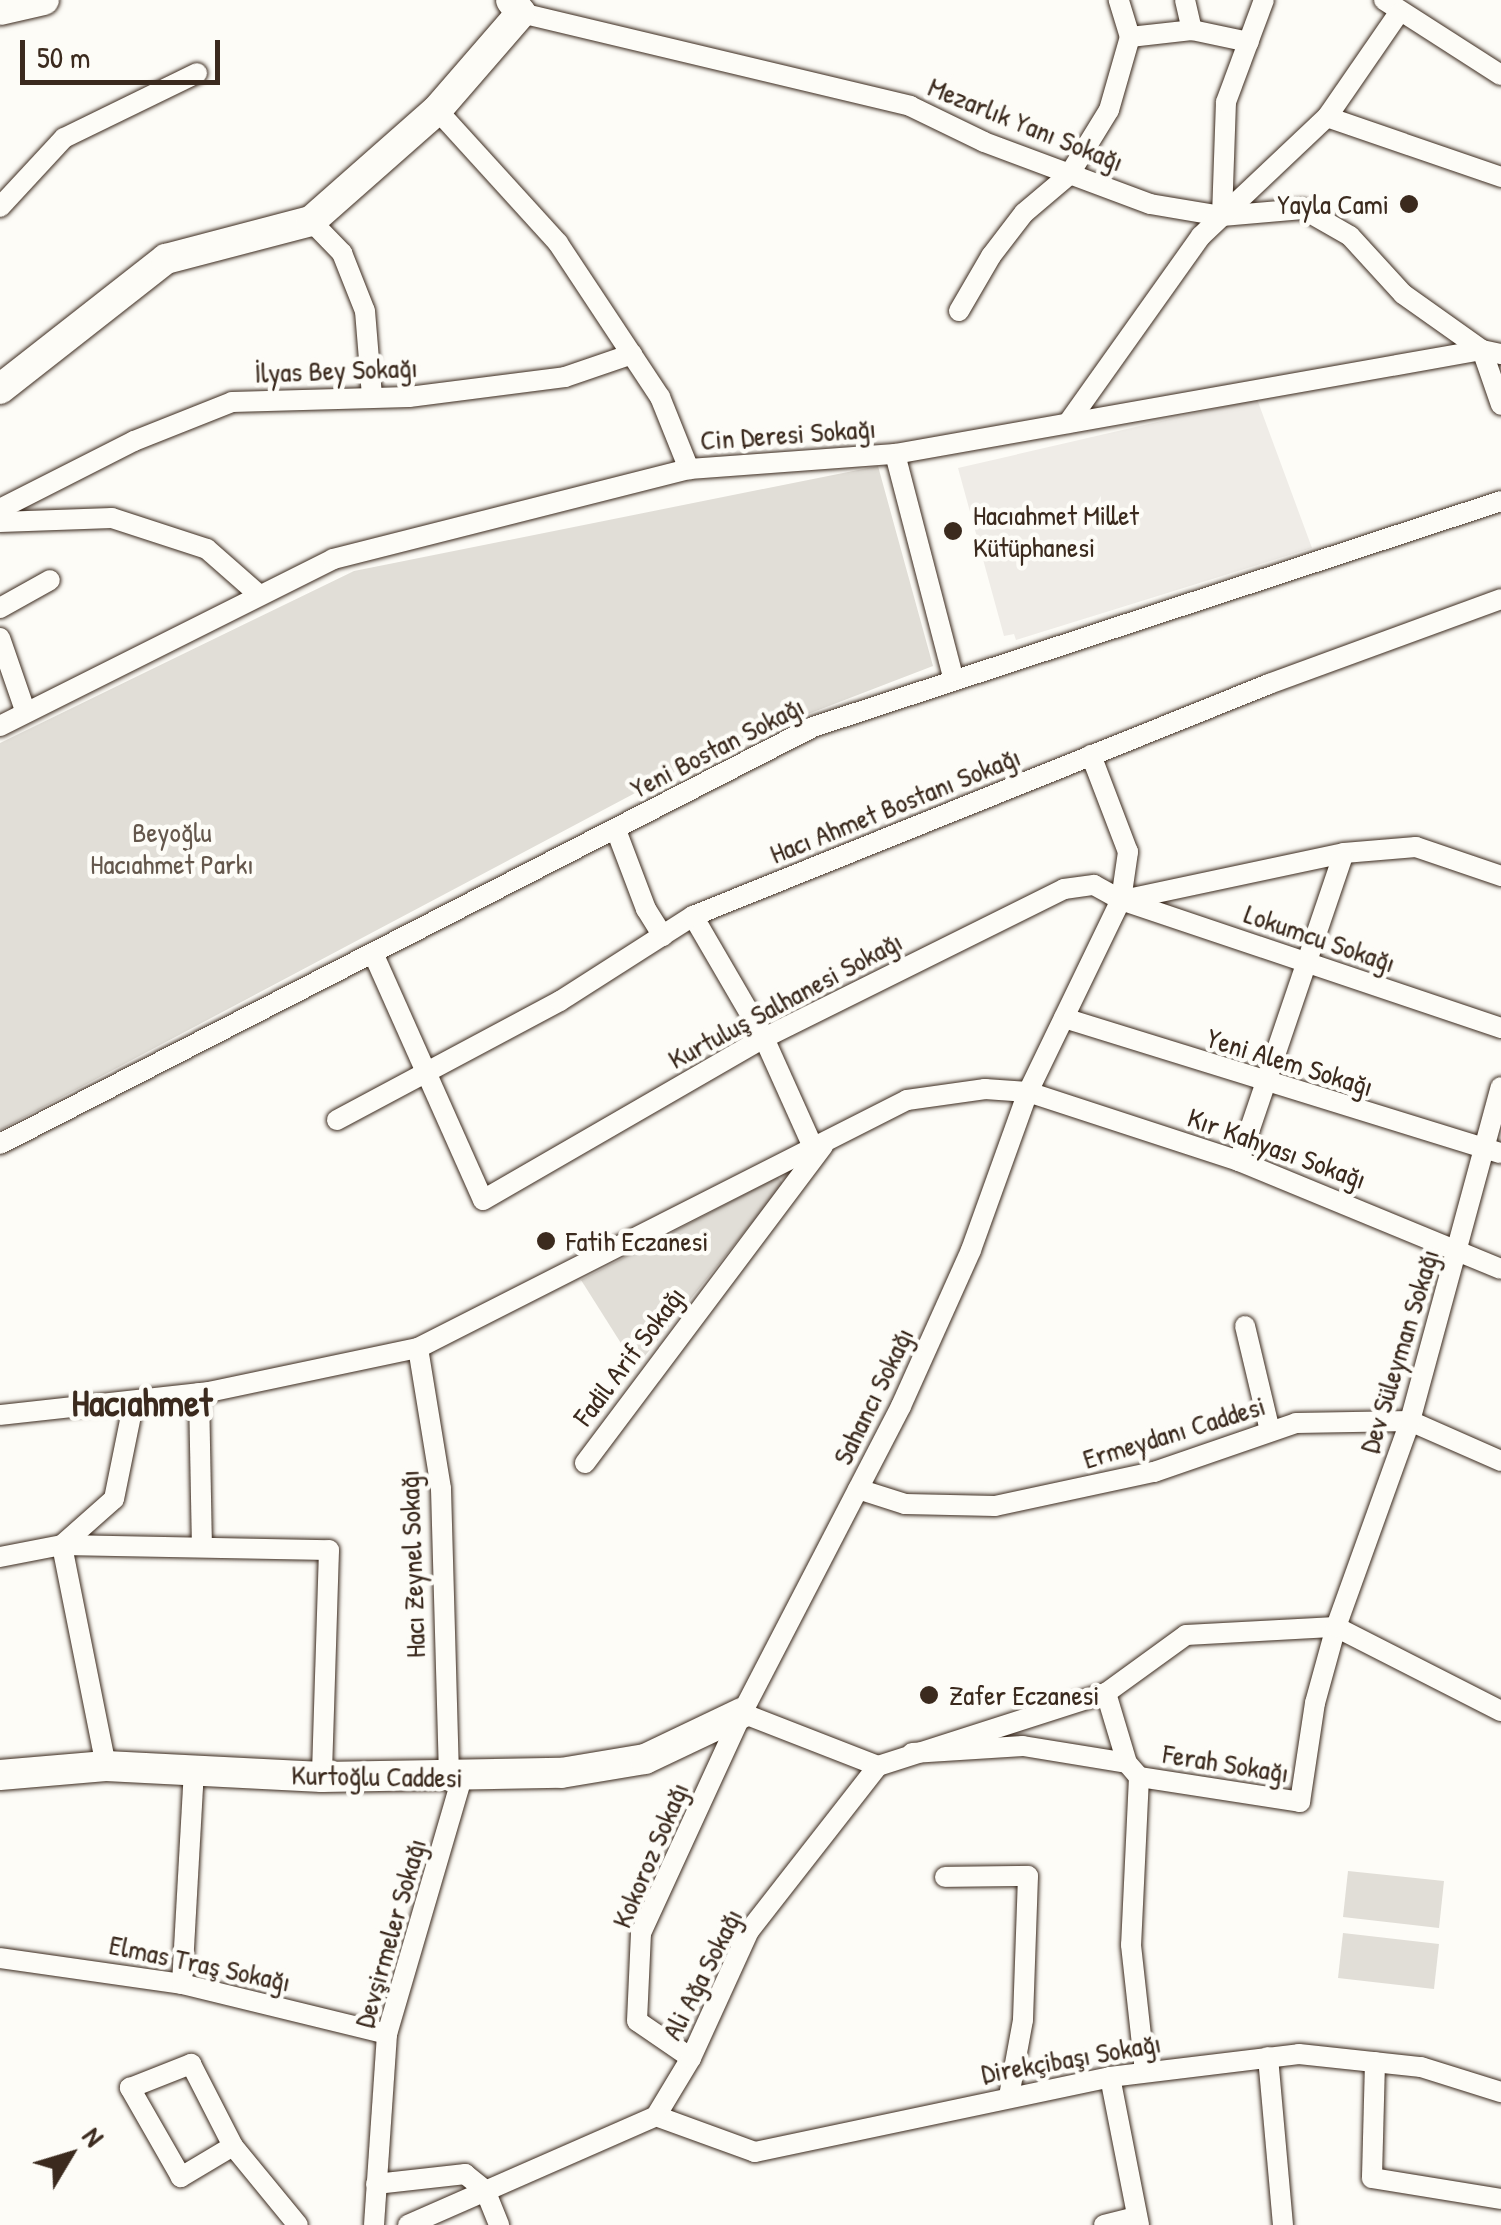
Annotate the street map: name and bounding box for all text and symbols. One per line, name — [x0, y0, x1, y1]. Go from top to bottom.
scale bar — [25, 20, 225, 82]
text: 50 m — [37, 37, 90, 77]
street label: Mezarlık Yanı Sokağı — [924, 70, 1128, 178]
place label: Yayla Cami — [1277, 187, 1389, 221]
marker: Yayla Cami — [1398, 193, 1420, 215]
street label: İlyas Bey Sokağı — [254, 350, 418, 390]
street label: Cin Deresi Sokağı — [699, 411, 877, 457]
place label: Hacıahmet Millet Kütüphanesi — [973, 498, 1139, 564]
marker: Hacıahmet Millet Kütüphanesi — [942, 520, 964, 542]
street label: Yeni Bostan Sokağı — [625, 689, 809, 805]
street label: Hacı Ahmet Bostanı Sokağı — [765, 739, 1025, 871]
park label: Beyoğlu Hacıahmet Parkı — [90, 815, 254, 881]
street label: Lokumcu Sokağı — [1240, 896, 1400, 980]
street label: Kurtuluş Salhanesi Sokağı — [662, 924, 908, 1076]
street label: Yeni Alem Sokağı — [1203, 1021, 1377, 1103]
street label: Kır Kahyası Sokağı — [1183, 1100, 1371, 1196]
place label: Fatih Eczanesi — [566, 1224, 709, 1258]
marker: Fatih Eczanesi — [535, 1230, 557, 1252]
street label: Dev Süleyman Sokağı — [1352, 1245, 1446, 1457]
street label: Fadil Arif Sokağı — [566, 1280, 692, 1432]
street label: Sahancı Sokağı — [825, 1322, 921, 1470]
district label: Hacıahmet — [72, 1380, 212, 1426]
street label: Ermeydanı Caddesi — [1079, 1388, 1269, 1476]
street label: Hacı Zeynel Sokağı — [392, 1469, 432, 1659]
place label: Zafer Eczanesi — [949, 1678, 1100, 1712]
marker: Zafer Eczanesi — [918, 1684, 940, 1706]
street label: Ferah Sokağı — [1161, 1736, 1291, 1790]
street label: Kurtoğlu Caddesi — [291, 1758, 463, 1794]
street label: Kokoroz Sokağı — [604, 1777, 696, 1933]
street label: Devşirmeler Sokağı — [347, 1835, 433, 2031]
street label: Ali Ağa Sokağı — [655, 1903, 749, 2045]
street label: Elmas Traş Sokağı — [106, 1927, 294, 1999]
street label: Direkçibaşı Sokağı — [979, 2026, 1163, 2090]
north arrow — [20, 2105, 120, 2205]
text: N — [74, 2119, 113, 2154]

